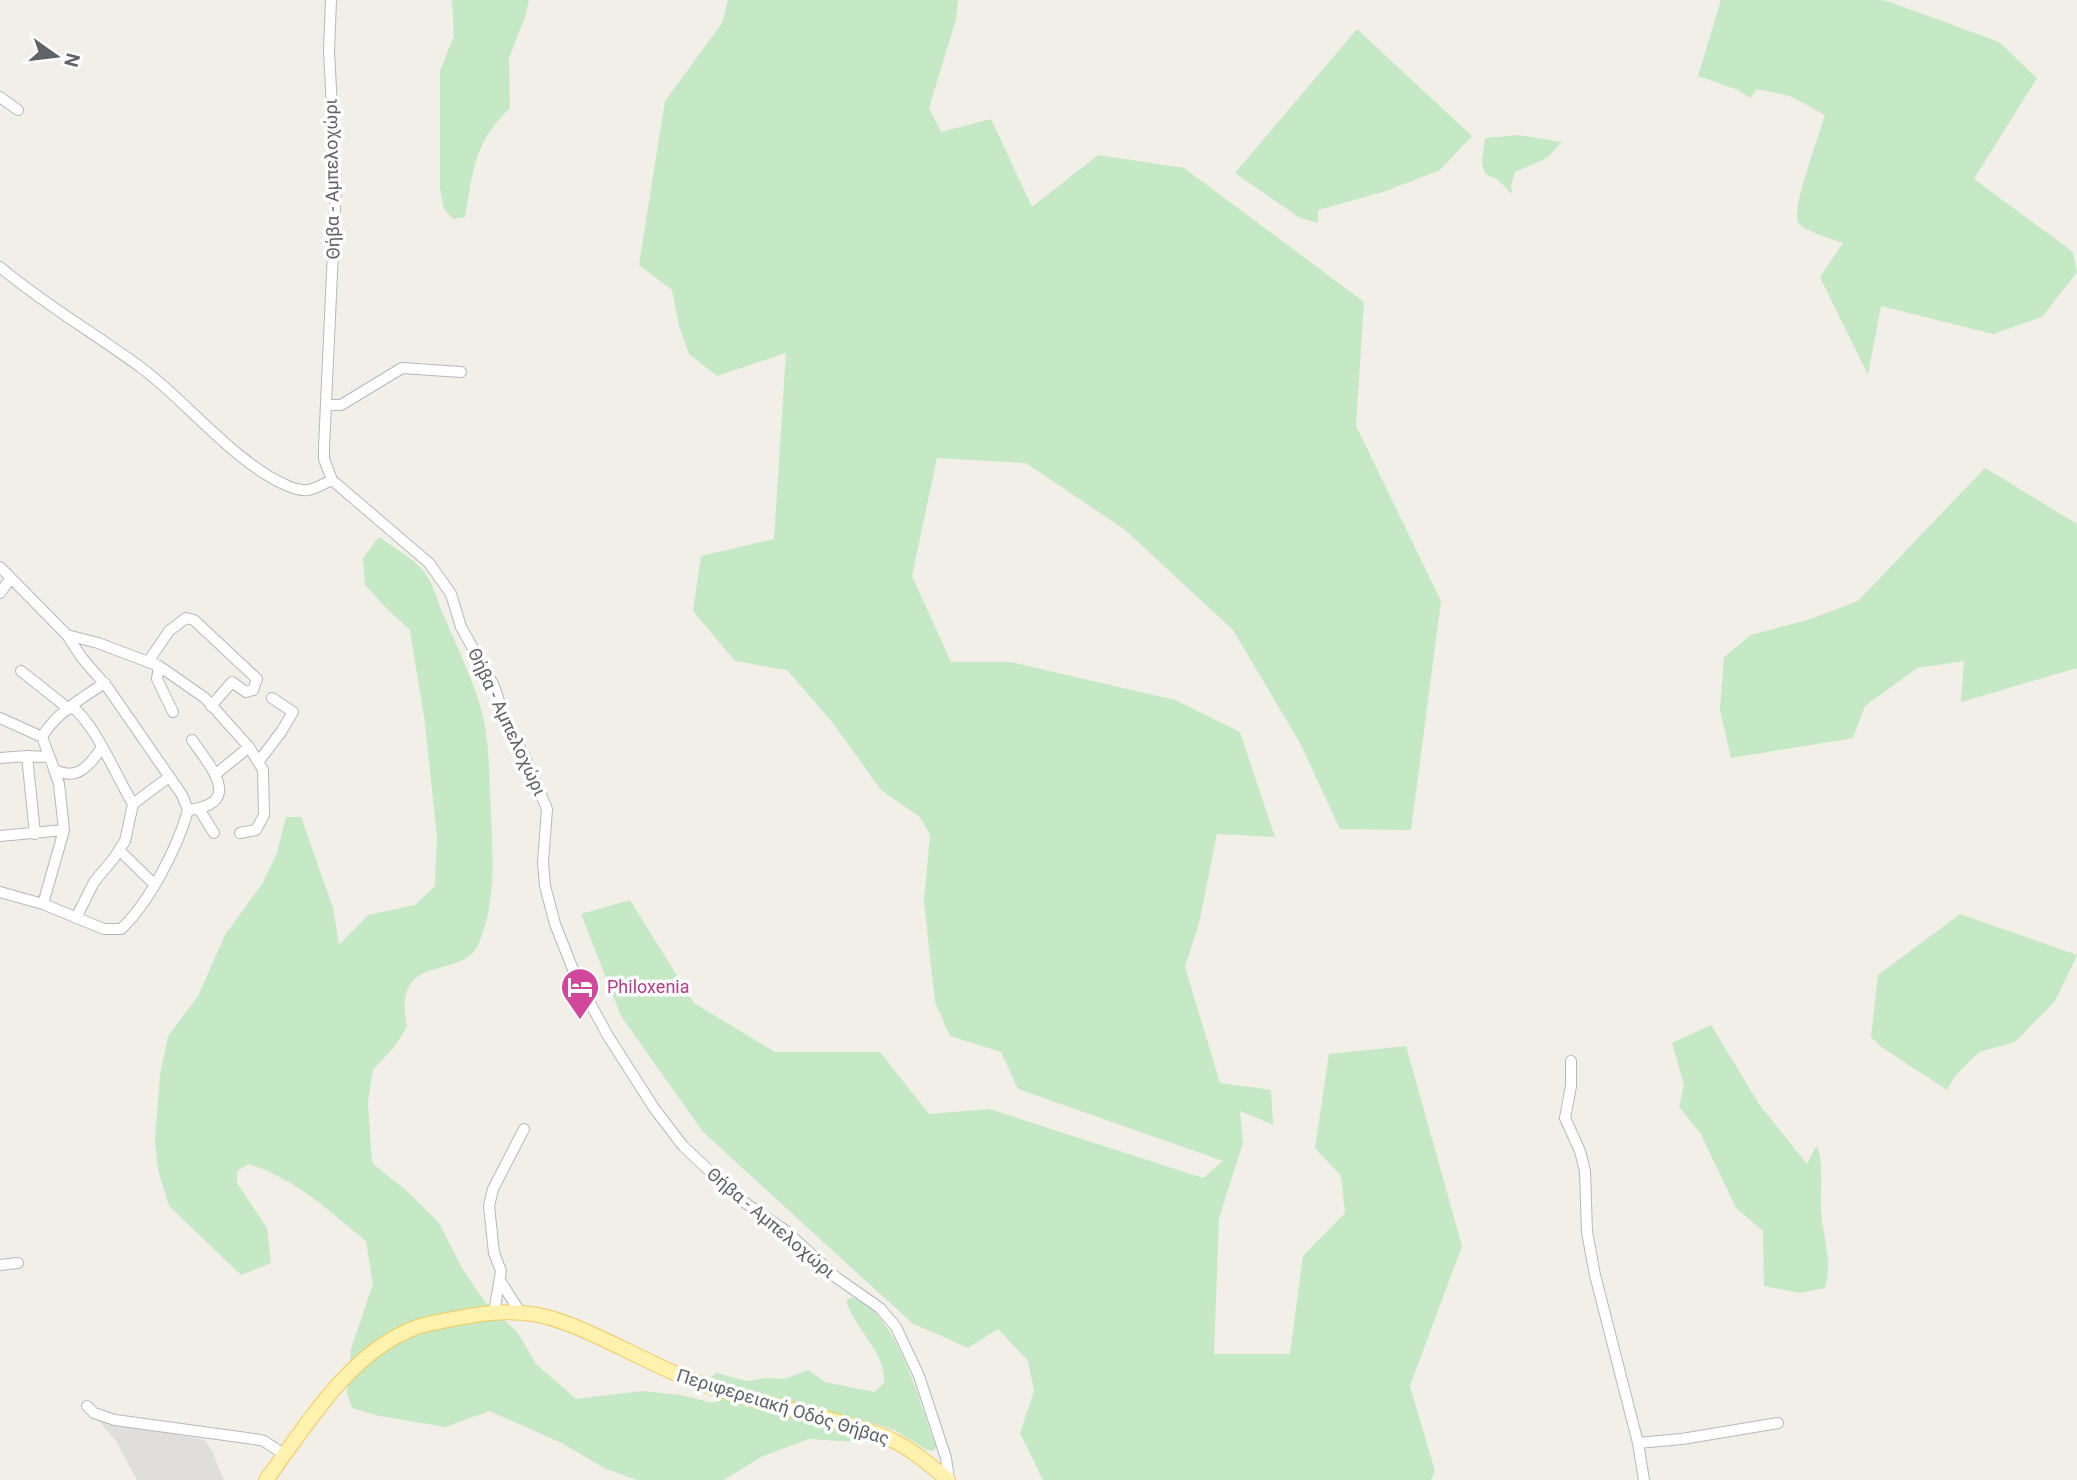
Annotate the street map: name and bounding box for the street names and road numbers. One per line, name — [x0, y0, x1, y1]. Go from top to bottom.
street label: Θήβα - Αμπελοχώρι — [320, 98, 343, 260]
street label: Θήβα - Αμπελοχώρι — [464, 645, 551, 799]
street label: Θήβα - Αμπελοχώρι — [703, 1163, 840, 1282]
street label: Περιφερειακή Οδός Θήβας — [674, 1364, 892, 1449]

